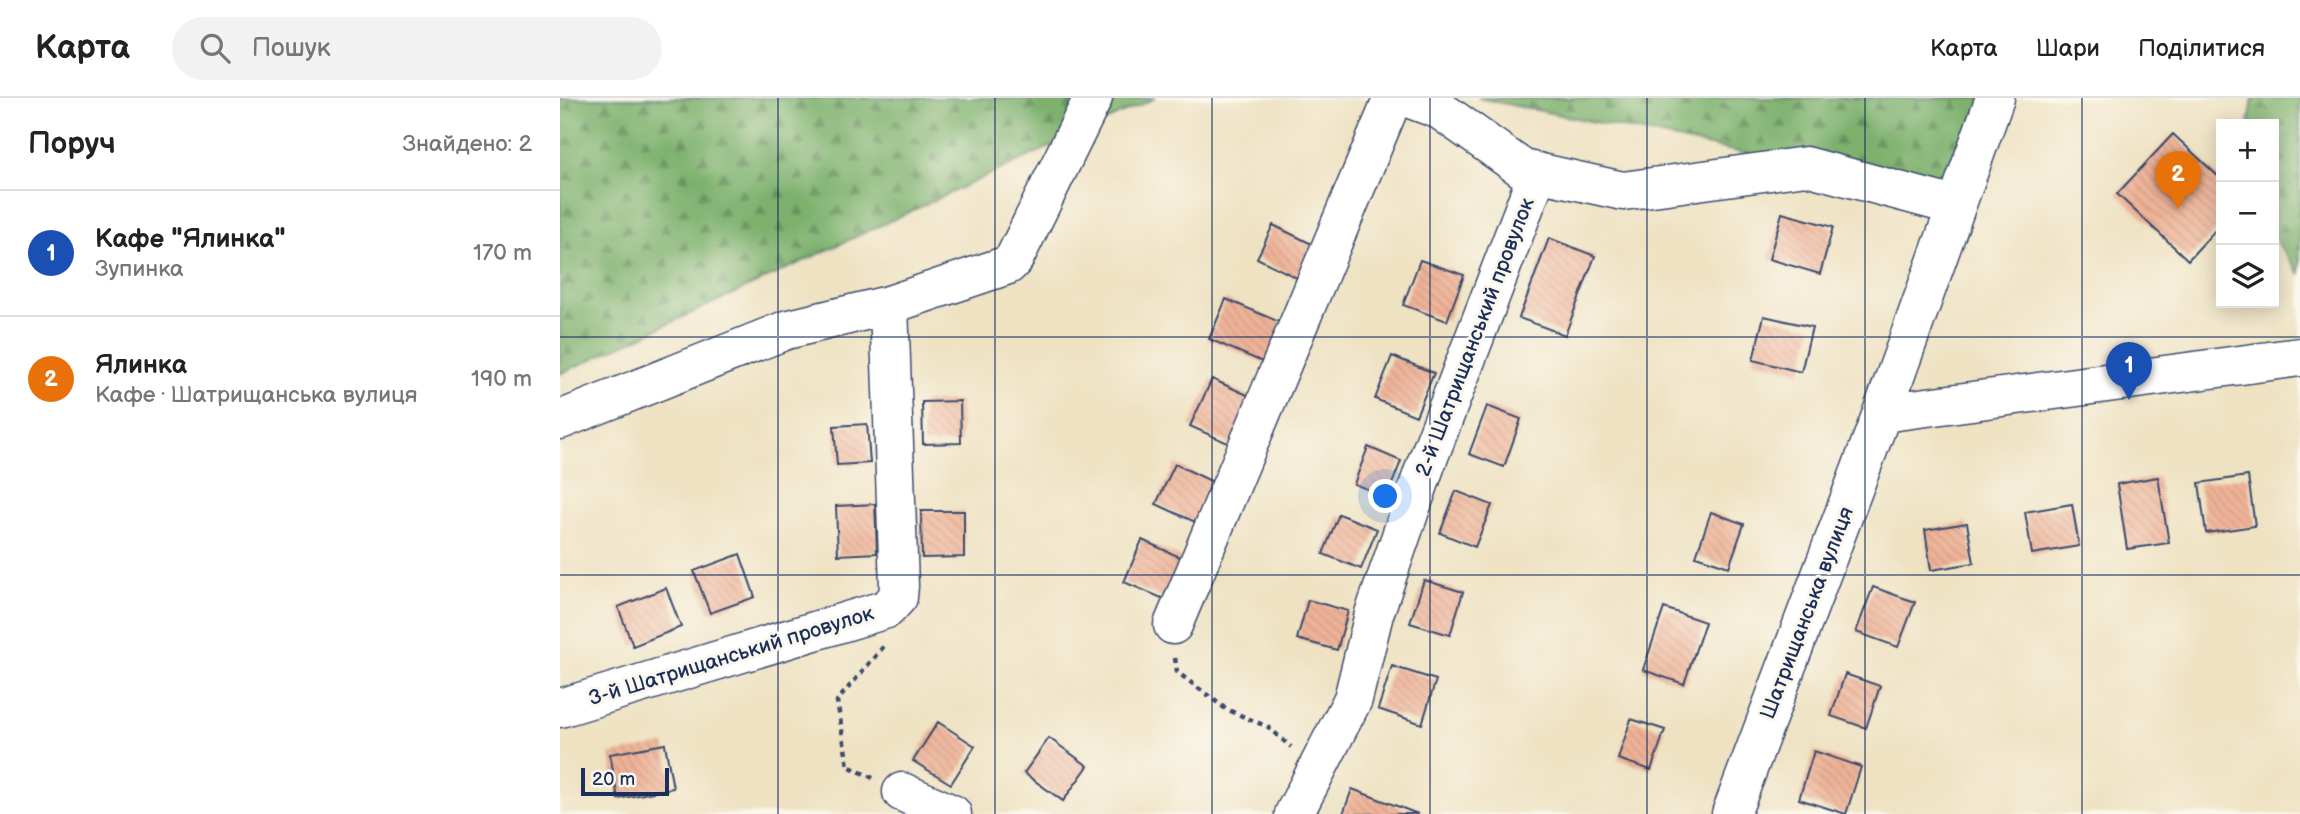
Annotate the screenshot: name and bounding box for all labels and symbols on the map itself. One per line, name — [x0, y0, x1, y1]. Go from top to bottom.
pin: 2 — [2155, 151, 2201, 209]
street label: 2-й Шатрищанський провулок — [1410, 194, 1540, 480]
pin: 1 — [2106, 342, 2152, 400]
your location — [1368, 479, 1402, 513]
street label: Шатрищанська вулиця — [1755, 503, 1859, 723]
street label: 3-й Шатрищанський провулок — [585, 601, 877, 711]
scale bar — [581, 765, 668, 797]

